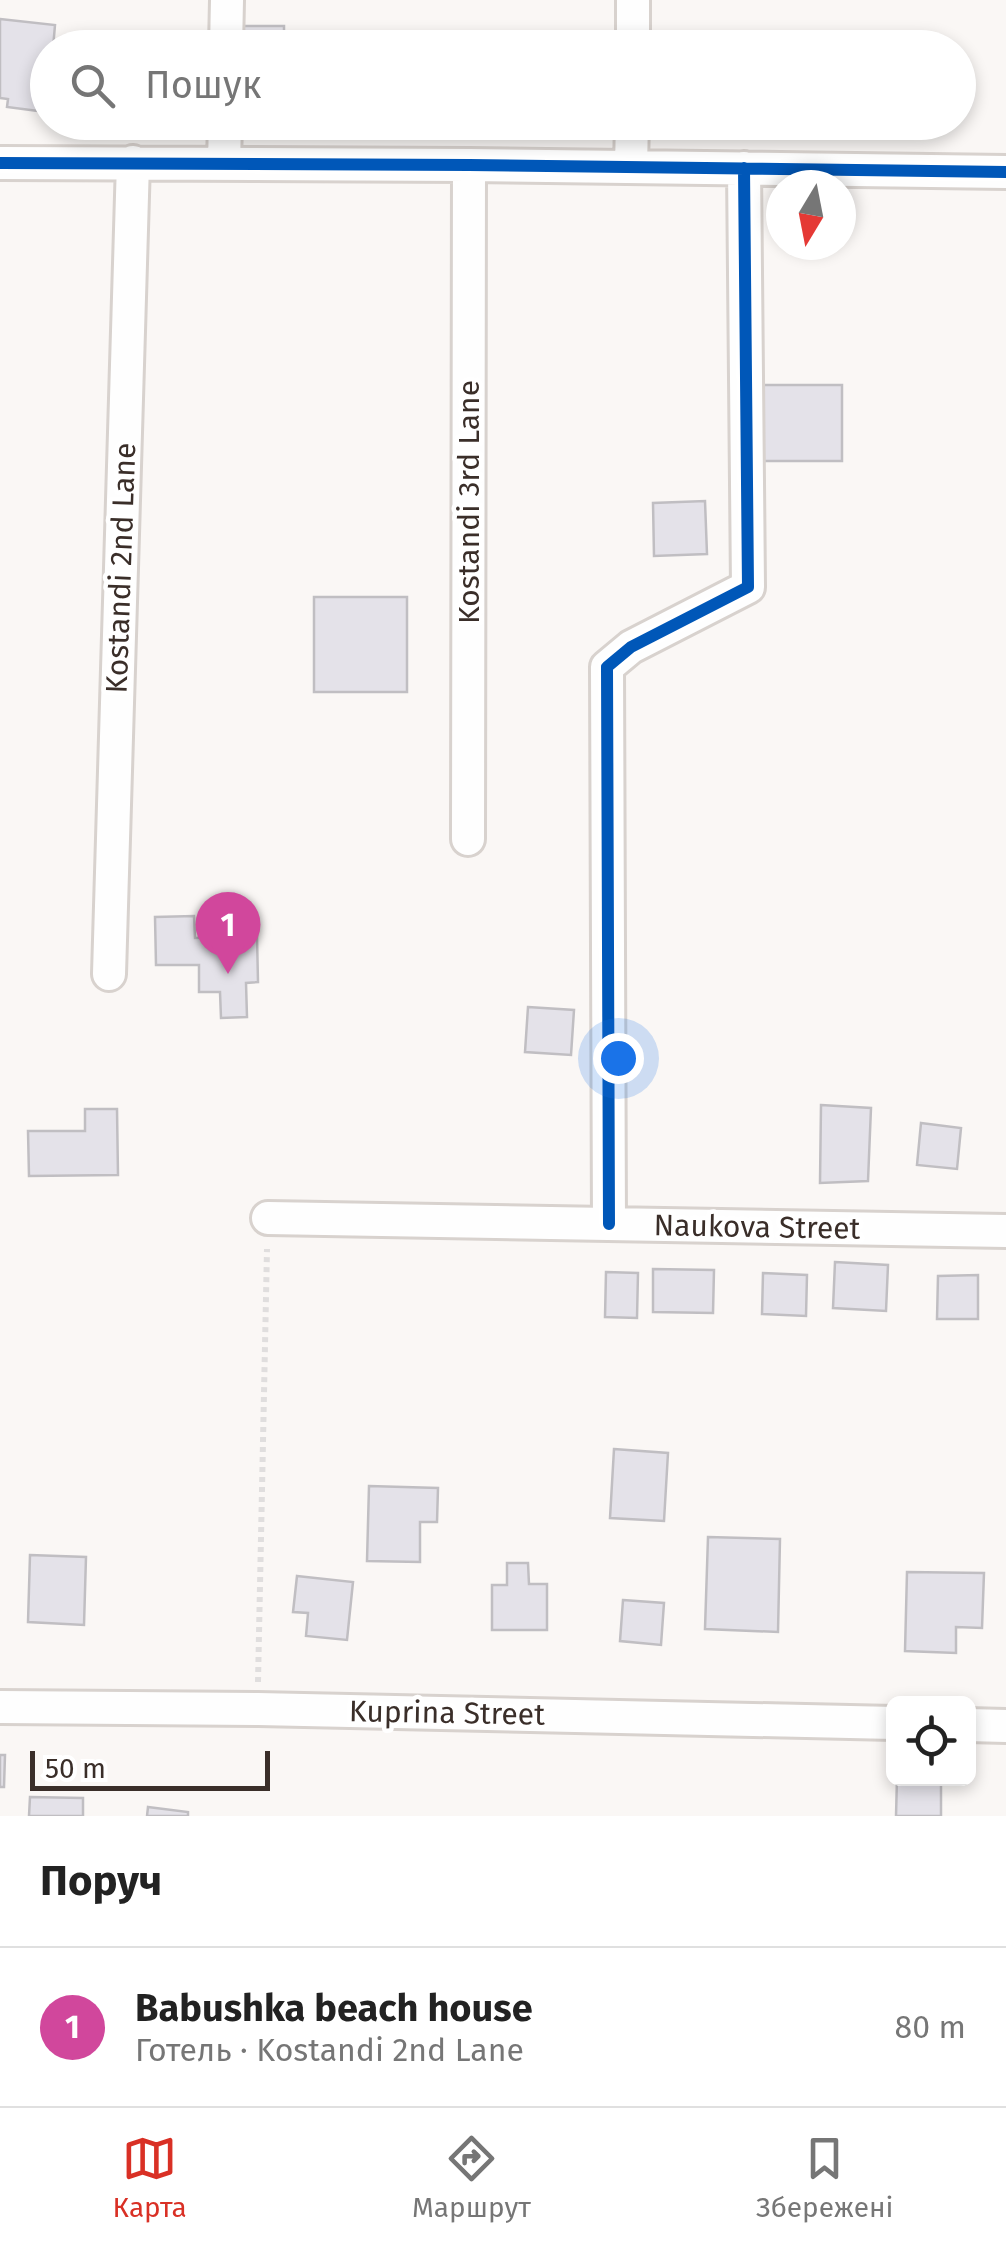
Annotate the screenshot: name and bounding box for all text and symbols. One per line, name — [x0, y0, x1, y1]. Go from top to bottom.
search box — [30, 30, 976, 140]
icon: search — [65, 58, 120, 113]
text: Пошук — [145, 62, 262, 108]
north arrow — [766, 170, 856, 260]
street label: Kostandi 3rd Lane — [451, 380, 487, 624]
street label: Kostandi 2nd Lane — [99, 442, 143, 694]
pin: 1 — [196, 892, 260, 974]
your location — [593, 1033, 644, 1084]
street label: Naukova Street — [653, 1207, 861, 1247]
street label: Kuprina Street — [349, 1693, 545, 1733]
map controls — [886, 1696, 976, 1786]
button: locate — [886, 1696, 976, 1786]
scale bar — [30, 1746, 270, 1790]
text: 50 m — [45, 1752, 106, 1785]
text: Поруч — [40, 1856, 162, 1906]
text: Babushka beach house — [135, 1985, 533, 2031]
text: 1 — [65, 2008, 80, 2046]
text: 80 m — [895, 2008, 966, 2046]
text: Готель · Kostandi 2nd Lane — [135, 2031, 524, 2069]
tab: Карта — [113, 2131, 187, 2224]
tab: Маршрут — [412, 2131, 531, 2224]
tab: Збережені — [756, 2131, 893, 2224]

